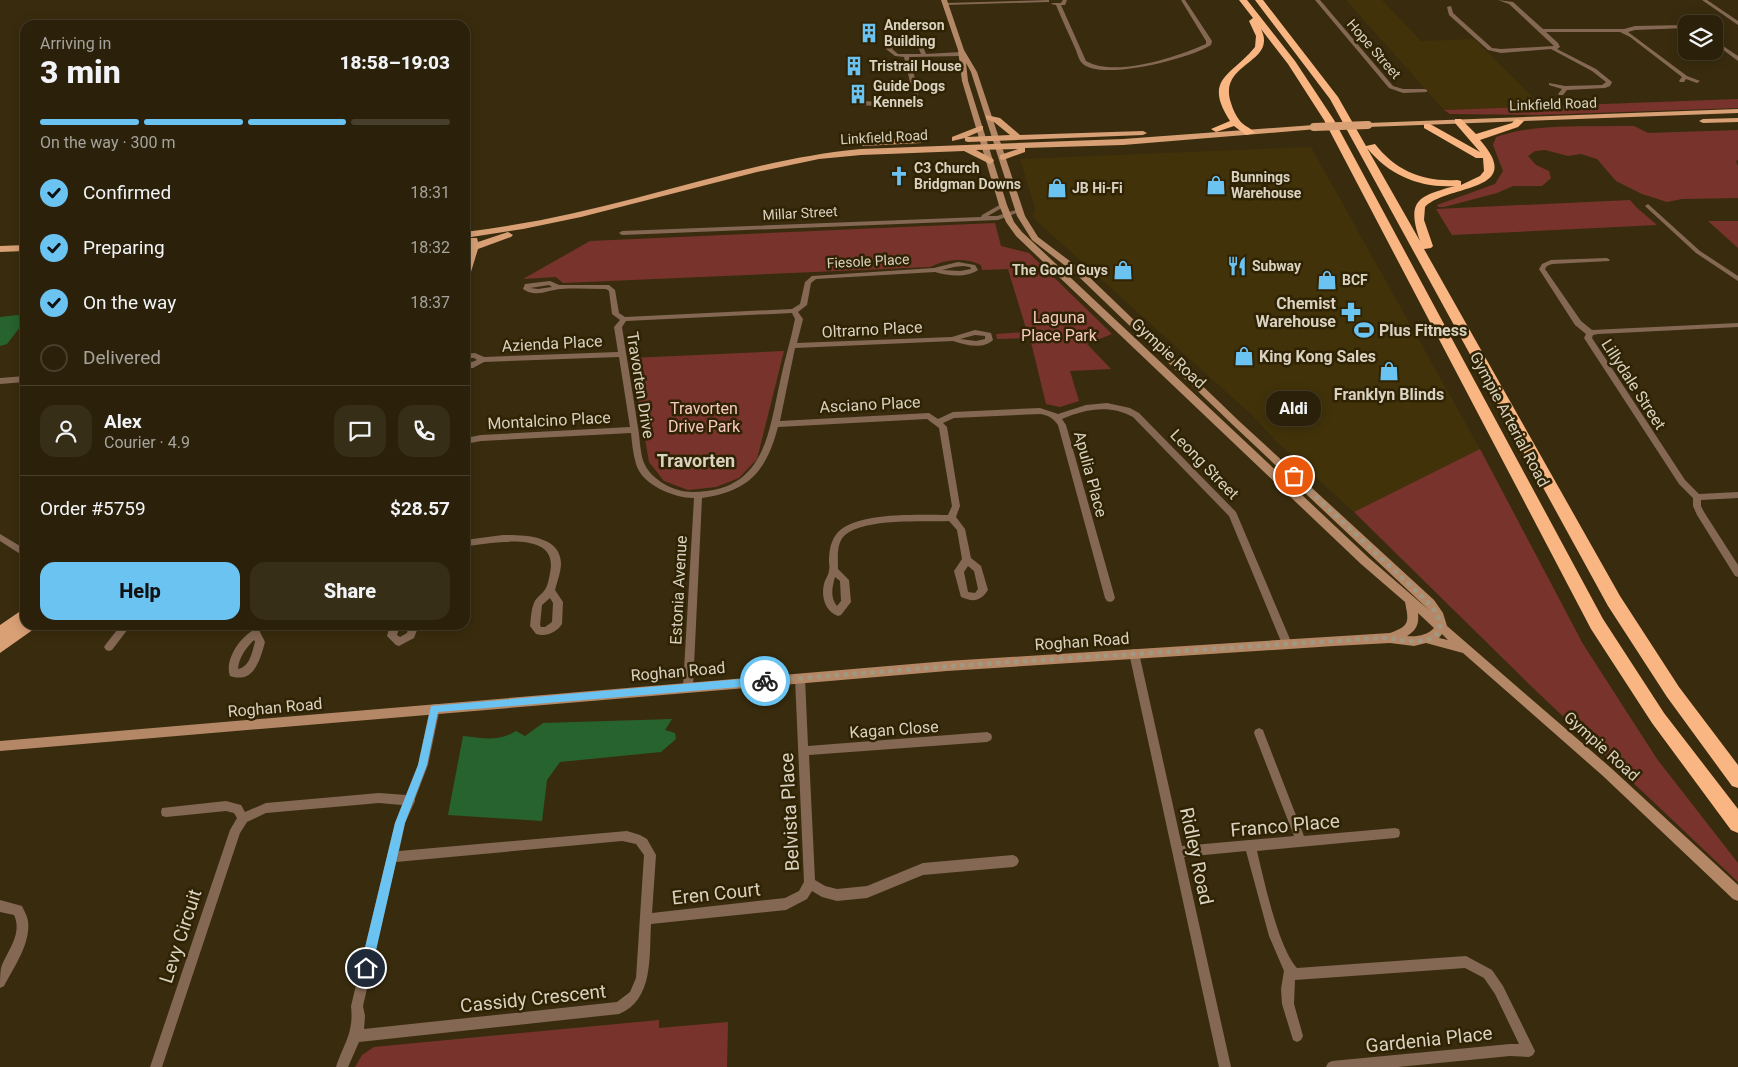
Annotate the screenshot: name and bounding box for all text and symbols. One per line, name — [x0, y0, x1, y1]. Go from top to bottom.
map controls — [1678, 15, 1723, 60]
button: layers — [1678, 15, 1723, 60]
street label: Hope Street — [1344, 16, 1404, 82]
place label: Anderson Building — [884, 17, 945, 49]
building icon: Anderson Building — [858, 22, 880, 44]
text: Arriving in — [40, 34, 111, 53]
text: 18:58–19:03 — [339, 51, 450, 74]
text: 3 min — [40, 53, 121, 91]
building icon: Tristrail House — [843, 55, 865, 77]
place label: Tristrail House — [869, 58, 962, 74]
place label: Guide Dogs Kennels — [873, 78, 945, 110]
building icon: Guide Dogs Kennels — [847, 83, 869, 105]
street label: Linkfield Road — [1509, 94, 1597, 114]
street label: Linkfield Road — [840, 127, 928, 147]
text: On the way · 300 m — [40, 133, 176, 152]
place label: C3 Church Bridgman Downs — [914, 160, 1021, 192]
church icon: C3 Church Bridgman Downs — [888, 165, 910, 187]
place label: Bunnings Warehouse — [1231, 169, 1302, 201]
shop icon: Bunnings Warehouse — [1205, 174, 1227, 196]
shop icon: JB Hi-Fi — [1046, 177, 1068, 199]
icon: check — [40, 179, 68, 207]
place label: JB Hi-Fi — [1072, 180, 1123, 196]
text: Confirmed — [83, 181, 171, 204]
text: 18:31 — [410, 183, 450, 202]
street label: Millar Street — [762, 203, 838, 223]
icon: check — [40, 234, 68, 262]
text: Preparing — [83, 236, 165, 259]
text: 18:32 — [410, 238, 450, 257]
street label: Fiesole Place — [826, 251, 910, 271]
restaurant icon: Subway — [1226, 255, 1248, 277]
place label: Subway — [1252, 258, 1302, 274]
shop icon: The Good Guys — [1112, 259, 1134, 281]
place label: The Good Guys — [1012, 262, 1108, 278]
shop icon: BCF — [1316, 269, 1338, 291]
place label: BCF — [1342, 272, 1368, 288]
icon: check — [40, 289, 68, 317]
text: On the way — [83, 291, 176, 314]
text: 18:37 — [410, 293, 450, 312]
place label: Chemist Warehouse — [1256, 294, 1337, 331]
pharmacy icon: Chemist Warehouse — [1340, 301, 1362, 323]
park label: Laguna Place Park — [1021, 308, 1098, 345]
street label: Gympie Road — [1128, 314, 1210, 393]
street label: Oltrarno Place — [821, 317, 923, 342]
sports icon: Plus Fitness — [1353, 319, 1375, 341]
place label: Plus Fitness — [1379, 321, 1467, 340]
street label: Travorten Drive — [623, 330, 658, 440]
street label: Azienda Place — [501, 331, 603, 356]
street label: Lillydale Street — [1597, 335, 1670, 433]
shop icon: King Kong Sales — [1233, 345, 1255, 367]
text: Delivered — [83, 346, 161, 369]
place label: King Kong Sales — [1259, 347, 1376, 366]
street label: Gympie Arterial Road — [1466, 348, 1553, 490]
shop icon: Franklyn Blinds — [1378, 360, 1400, 382]
place label: Franklyn Blinds — [1334, 385, 1444, 404]
callout: Aldi — [1266, 391, 1322, 426]
street label: Asciano Place — [819, 392, 921, 417]
park label: Travorten Drive Park — [668, 399, 741, 436]
text: Aldi — [1279, 399, 1308, 418]
button: person — [40, 405, 92, 457]
button: chat — [334, 405, 386, 457]
button: phone — [398, 405, 450, 457]
street label: Montalcino Place — [487, 408, 611, 433]
text: Alex — [104, 410, 142, 433]
street label: Leong Street — [1166, 425, 1243, 503]
street label: Apulia Place — [1070, 429, 1111, 519]
text: Courier · 4.9 — [104, 433, 190, 452]
district label: Travorten — [657, 450, 735, 471]
pin — [1273, 455, 1315, 497]
icon: bag — [1280, 462, 1308, 490]
text: Order #5759 — [40, 497, 146, 520]
text: $28.57 — [390, 497, 450, 520]
street label: Estonia Avenue — [666, 535, 691, 645]
button: Help — [40, 562, 240, 620]
button: Share — [250, 562, 450, 620]
street label: Roghan Road — [1034, 629, 1130, 654]
courier — [740, 656, 790, 706]
street label: Roghan Road — [630, 658, 726, 685]
icon: bike — [751, 667, 779, 695]
street label: Roghan Road — [227, 694, 323, 721]
street label: Gympie Road — [1560, 708, 1643, 785]
street label: Kagan Close — [849, 717, 939, 742]
street label: Belvista Place — [775, 752, 804, 872]
street label: Ridley Road — [1175, 805, 1218, 907]
street label: Franco Place — [1229, 809, 1341, 842]
street label: Eren Court — [671, 877, 762, 910]
street label: Levy Circuit — [154, 886, 206, 986]
pin — [345, 947, 387, 989]
icon: home — [352, 954, 380, 982]
street label: Cassidy Crescent — [459, 979, 607, 1018]
street label: Gardenia Place — [1364, 1021, 1494, 1058]

